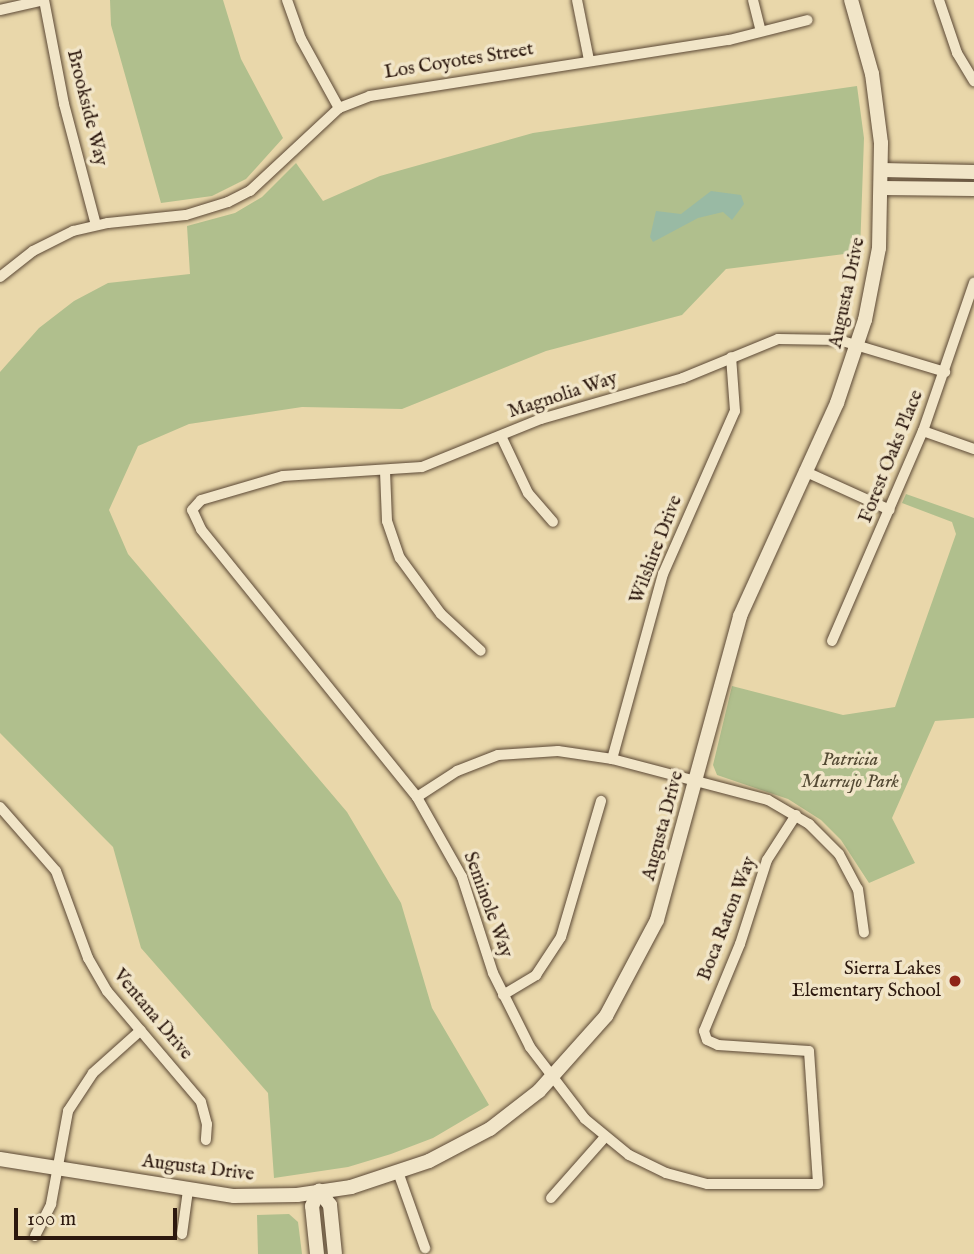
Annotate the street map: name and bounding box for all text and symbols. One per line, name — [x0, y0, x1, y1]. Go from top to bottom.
street label: Los Coyotes Street — [383, 39, 535, 85]
street label: Brookside Way — [61, 47, 111, 169]
street label: Augusta Drive — [825, 236, 871, 350]
street label: Magnolia Way — [505, 368, 621, 424]
street label: Forest Oaks Place — [855, 387, 929, 527]
street label: Wilshire Drive — [626, 493, 688, 607]
park label: Patricia Murrujo Park — [801, 750, 899, 794]
street label: Augusta Drive — [638, 769, 690, 883]
street label: Seminole Way — [457, 849, 517, 961]
street label: Boca Raton Way — [694, 854, 762, 984]
place label: Sierra Lakes Elementary School — [792, 959, 941, 1003]
street label: Ventana Drive — [107, 965, 197, 1065]
marker: Sierra Lakes Elementary School — [947, 973, 963, 989]
street label: Augusta Drive — [141, 1151, 255, 1187]
scale bar — [18, 1194, 180, 1238]
text: 100 m — [27, 1206, 76, 1233]

